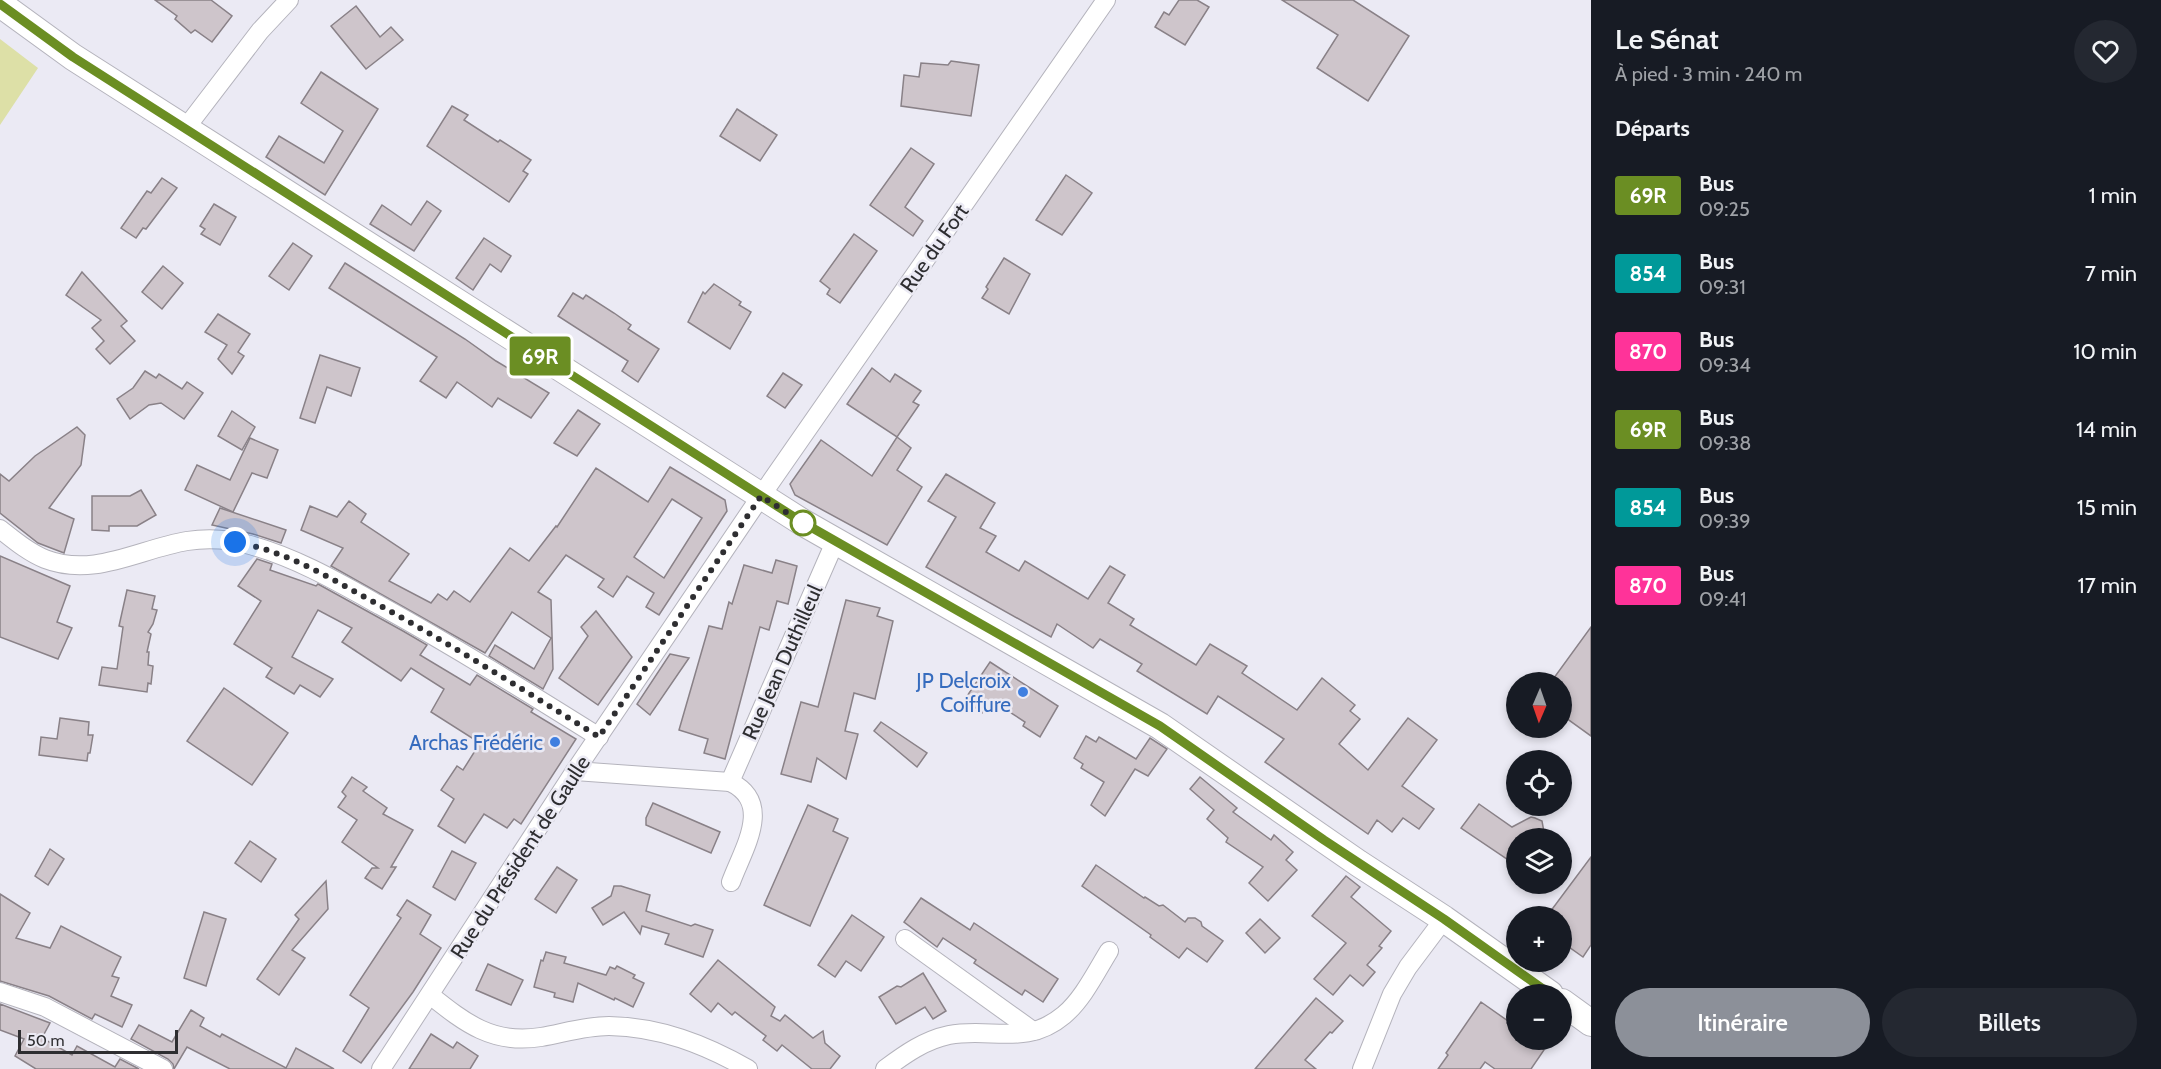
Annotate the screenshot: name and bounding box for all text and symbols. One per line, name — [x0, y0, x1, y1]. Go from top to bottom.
button: heart — [2074, 20, 2137, 83]
text: Le Sénat — [1615, 22, 1719, 56]
text: À pied · 3 min · 240 m — [1615, 62, 1802, 86]
text: Départs — [1615, 115, 1690, 142]
text: Bus — [1699, 170, 1734, 197]
text: 1 min — [2089, 182, 2137, 209]
text: 69R — [1630, 183, 1666, 208]
text: 09:25 — [1699, 197, 1750, 221]
street label: Rue du Fort — [895, 199, 973, 297]
text: Bus — [1699, 248, 1734, 275]
text: 7 min — [2085, 260, 2137, 287]
text: 854 — [1629, 261, 1667, 286]
text: 09:31 — [1699, 275, 1746, 299]
text: Bus — [1699, 326, 1734, 353]
line badge: 69R — [506, 336, 574, 376]
text: 10 min — [2073, 338, 2137, 365]
text: 870 — [1629, 339, 1667, 364]
text: 69R — [522, 344, 558, 369]
text: 09:34 — [1699, 353, 1751, 377]
text: Bus — [1699, 404, 1734, 431]
text: 14 min — [2076, 416, 2137, 443]
text: 69R — [1630, 417, 1666, 442]
text: 09:38 — [1699, 431, 1751, 455]
text: Bus — [1699, 482, 1734, 509]
text: 15 min — [2077, 494, 2137, 521]
text: 854 — [1629, 495, 1667, 520]
text: 09:39 — [1699, 509, 1751, 533]
unlabelled marker — [790, 510, 816, 536]
your location — [220, 527, 250, 557]
text: Bus — [1699, 560, 1734, 587]
text: 17 min — [2078, 572, 2137, 599]
text: 870 — [1629, 573, 1667, 598]
street label: Rue Jean Duthilleul — [737, 581, 827, 743]
text: 09:41 — [1699, 587, 1747, 611]
place label: JP Delcroix Coiffure — [915, 668, 1011, 717]
north arrow — [1506, 672, 1572, 738]
map controls — [1506, 672, 1572, 1050]
marker: JP Delcroix Coiffure — [1016, 685, 1030, 699]
place label: Archas Frédéric — [409, 730, 543, 755]
marker: Archas Frédéric — [548, 735, 562, 749]
button: locate — [1506, 750, 1572, 816]
street label: Rue du Président de Gaulle — [445, 751, 595, 963]
button: layers — [1506, 828, 1572, 894]
button: + — [1506, 906, 1572, 972]
button: − — [1506, 984, 1572, 1050]
button: Itinéraire — [1615, 988, 1870, 1057]
button: Billets — [1882, 988, 2137, 1057]
scale bar — [18, 1027, 178, 1054]
text: 50 m — [27, 1031, 64, 1050]

